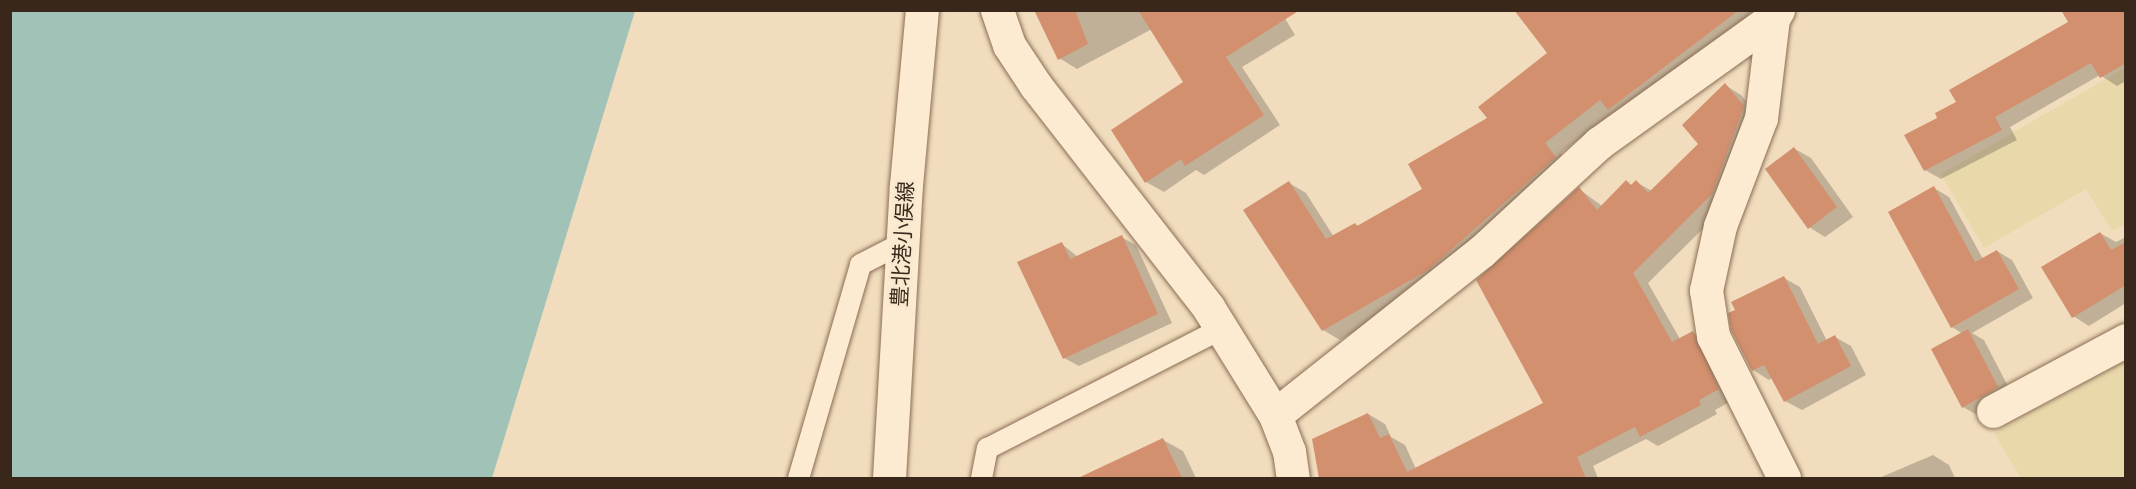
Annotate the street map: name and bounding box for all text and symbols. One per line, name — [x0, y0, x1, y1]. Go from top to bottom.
street label: 豊北港小俣線 — [887, 180, 919, 308]

